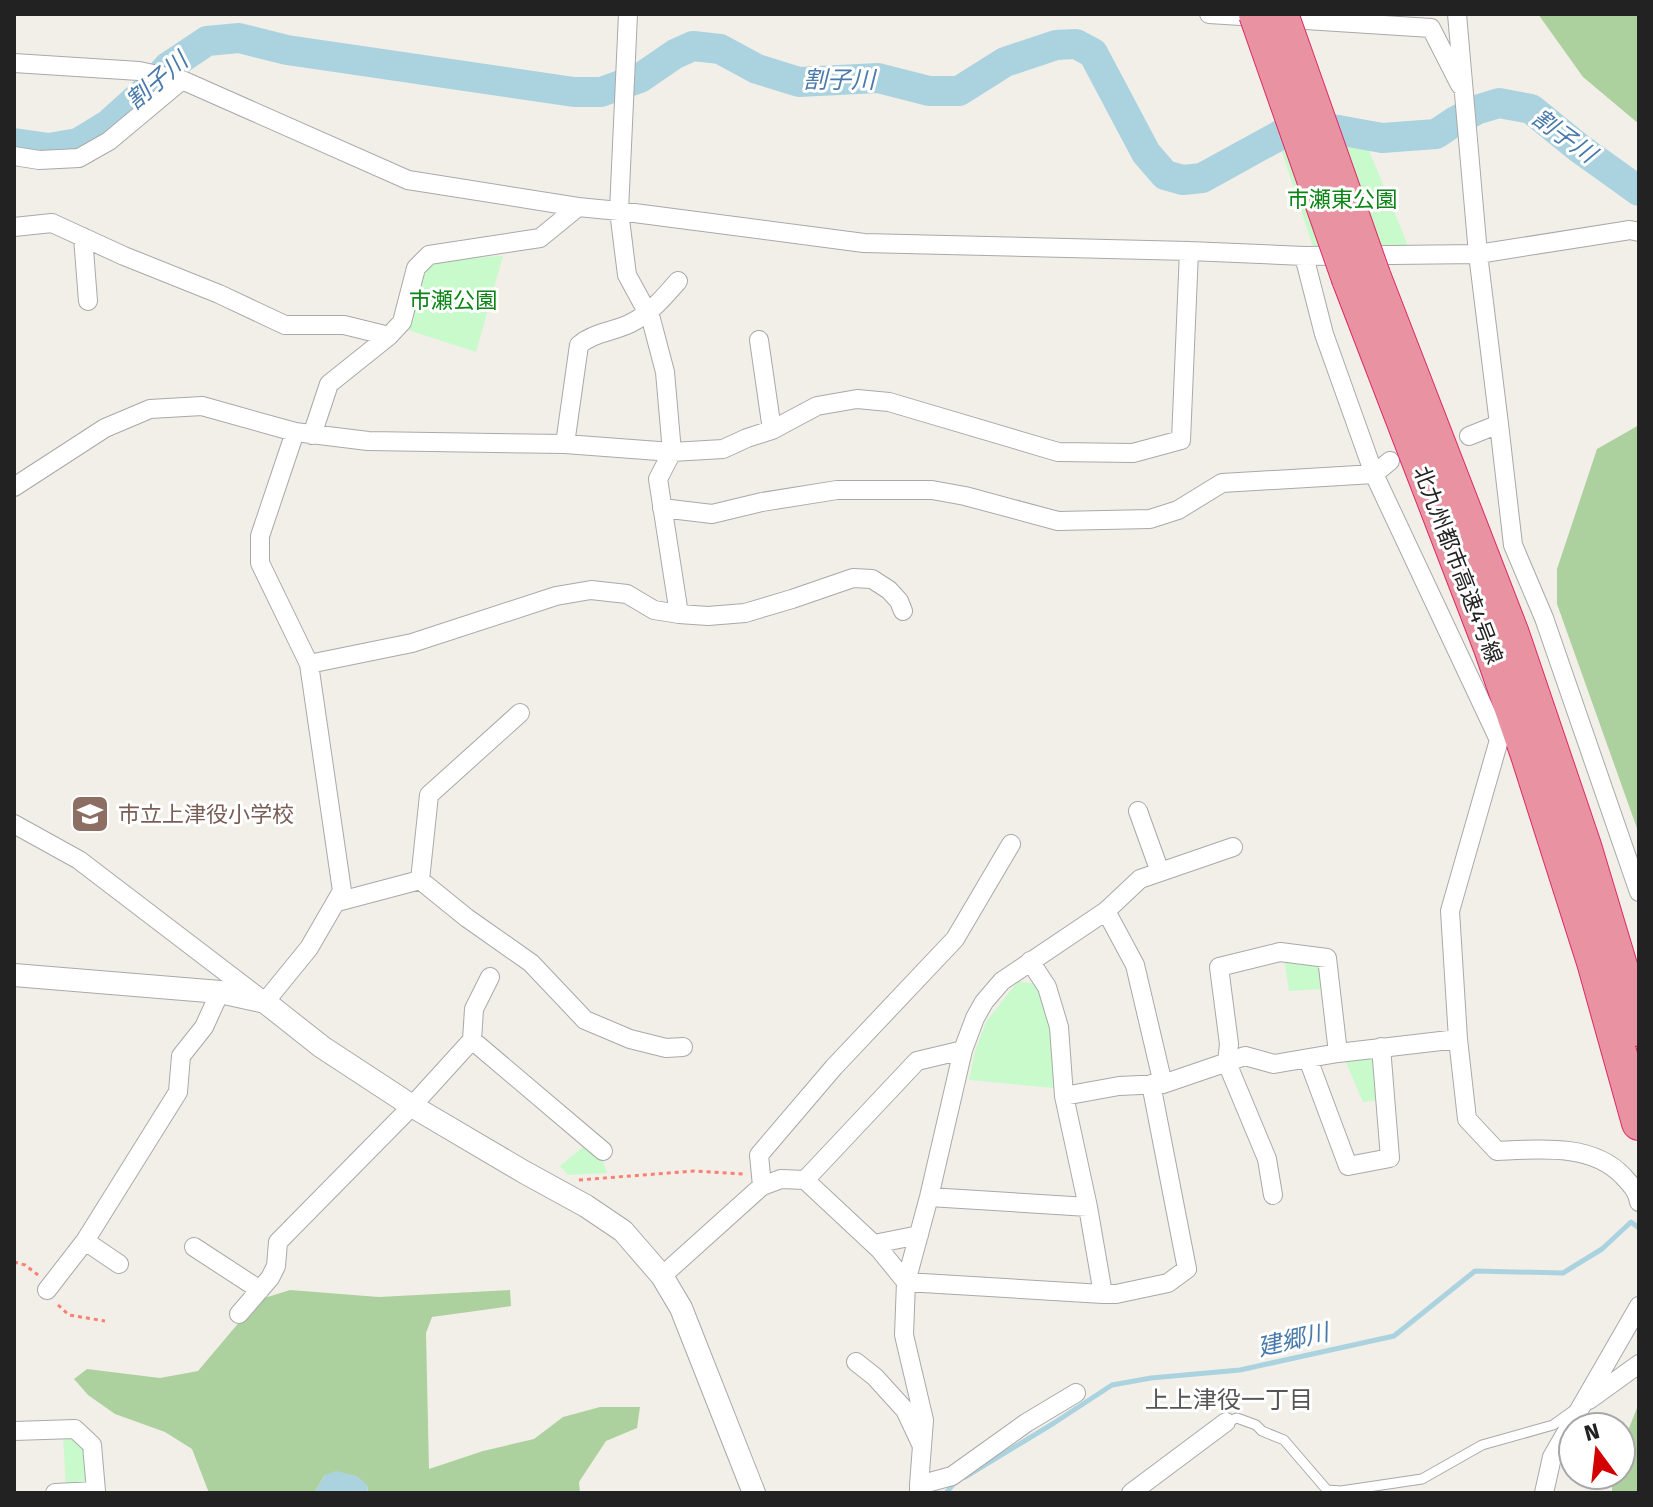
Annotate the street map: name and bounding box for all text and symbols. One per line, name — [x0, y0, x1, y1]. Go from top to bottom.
water label: 割子川 — [121, 45, 196, 115]
water label: 割子川 — [803, 66, 878, 94]
water label: 割子川 — [1527, 104, 1604, 170]
park label: 市瀬東公園 — [1287, 186, 1397, 213]
park label: 市瀬公園 — [409, 287, 497, 314]
street label: 北九州都市高速4号線 — [1408, 462, 1508, 668]
school or university icon: 市立上津役小学校 — [69, 793, 111, 835]
place label: 市立上津役小学校 — [118, 801, 294, 828]
water label: 建郷川 — [1255, 1318, 1334, 1362]
district label: 上上津役一丁目 — [1145, 1386, 1313, 1414]
north arrow — [1557, 1411, 1637, 1491]
text: N — [1581, 1417, 1602, 1447]

